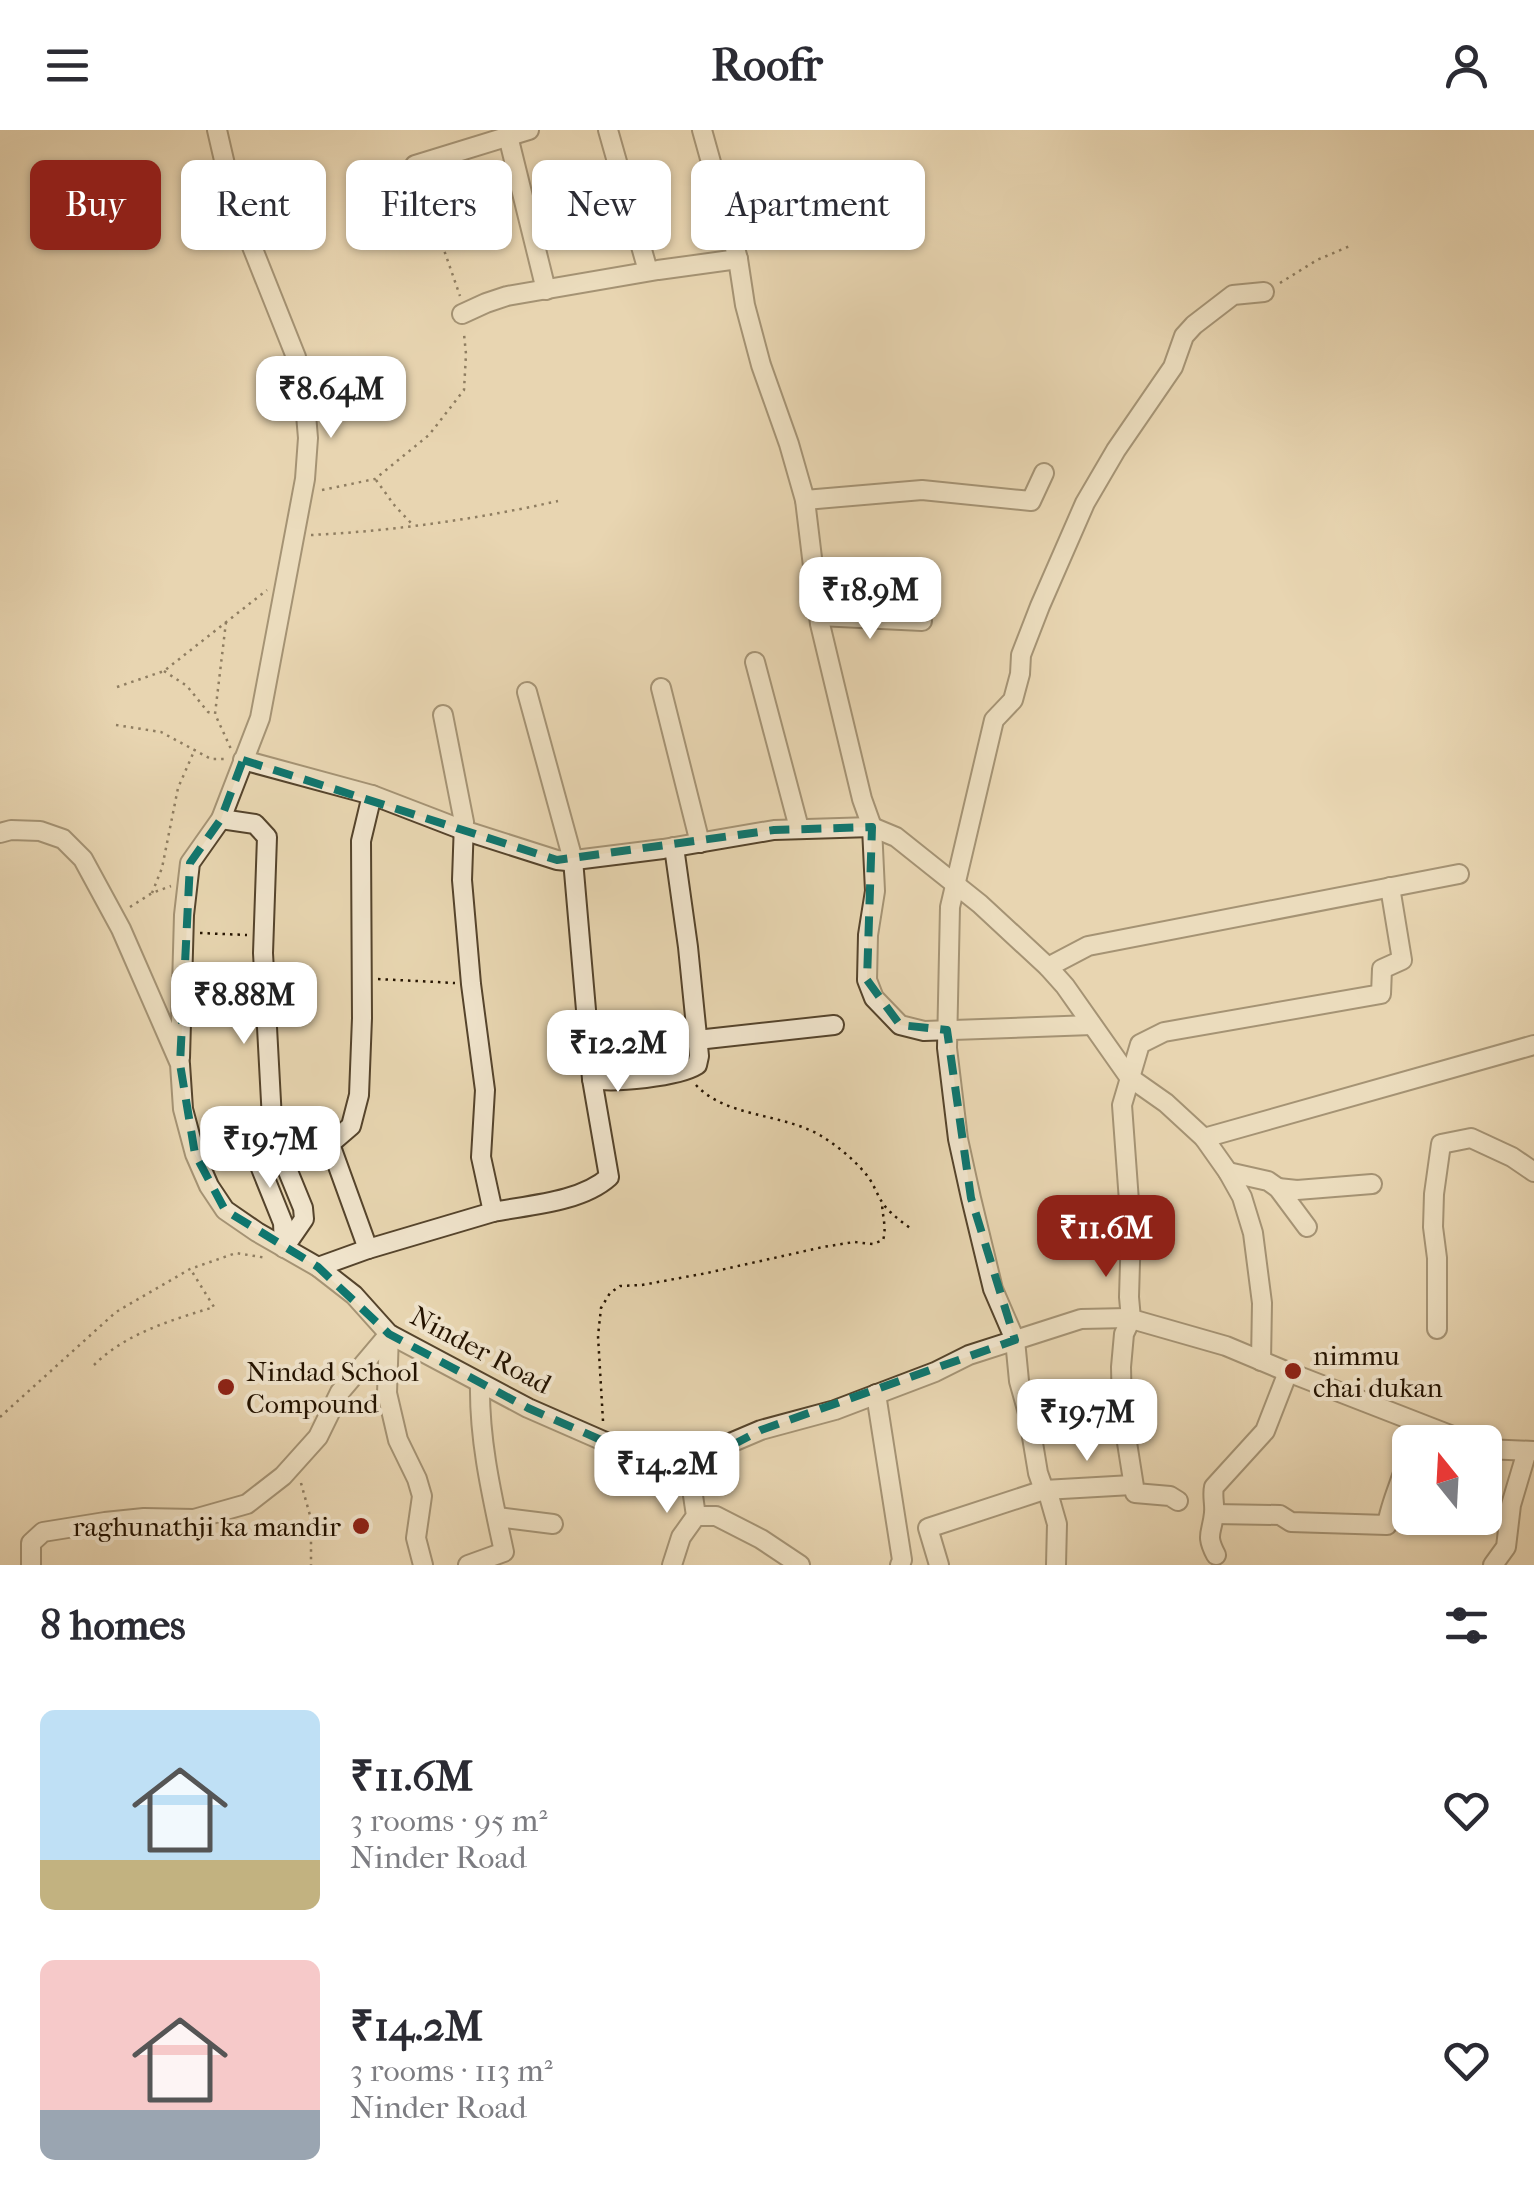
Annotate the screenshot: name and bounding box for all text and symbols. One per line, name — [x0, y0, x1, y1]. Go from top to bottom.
icon: menu — [40, 38, 95, 93]
icon: person — [1439, 38, 1494, 93]
text: Roofr — [711, 39, 823, 92]
chip: Buy — [30, 160, 161, 250]
chip: Rent — [181, 160, 326, 250]
chip: Filters — [346, 160, 512, 250]
chip: New — [532, 160, 671, 250]
chip: Apartment — [691, 160, 925, 250]
pin: ₹8.64M — [250, 356, 412, 441]
text: ₹8.64M — [278, 370, 384, 407]
pin: ₹18.9M — [789, 557, 951, 642]
text: ₹18.9M — [821, 571, 919, 608]
pin: ₹8.88M — [163, 962, 325, 1047]
text: ₹8.88M — [193, 976, 295, 1013]
pin: ₹12.2M — [537, 1010, 699, 1095]
text: ₹12.2M — [569, 1024, 667, 1061]
pin: ₹19.7M — [189, 1106, 351, 1191]
text: ₹19.7M — [222, 1120, 318, 1157]
pin: ₹11.6M — [1025, 1195, 1187, 1280]
text: ₹11.6M — [1059, 1209, 1153, 1246]
street label: Ninder Road — [405, 1299, 558, 1401]
place label: nimmu chai dukan — [1313, 1339, 1443, 1404]
place label: Nindad School Compound — [246, 1355, 419, 1420]
marker: nimmu chai dukan — [1282, 1360, 1304, 1382]
marker: Nindad School Compound — [215, 1376, 237, 1398]
pin: ₹19.7M — [1006, 1379, 1168, 1464]
text: ₹19.7M — [1039, 1393, 1135, 1430]
north arrow — [1392, 1425, 1502, 1535]
map controls — [1392, 1425, 1502, 1535]
pin: ₹14.2M — [586, 1431, 748, 1516]
text: ₹14.2M — [616, 1445, 718, 1482]
place label: raghunathji ka mandir — [73, 1510, 341, 1543]
marker: raghunathji ka mandir — [350, 1515, 372, 1537]
icon: filters — [1439, 1598, 1494, 1653]
text: 8 homes — [40, 1601, 186, 1650]
icon: home — [120, 1750, 240, 1870]
text: ₹11.6M — [350, 1752, 473, 1801]
icon: heart — [1439, 1783, 1494, 1838]
text: 3 rooms · 95 m² — [350, 1802, 547, 1839]
text: Ninder Road — [350, 1839, 527, 1876]
icon: home — [120, 2000, 240, 2120]
text: ₹14.2M — [350, 2002, 483, 2051]
icon: heart — [1439, 2033, 1494, 2088]
text: 3 rooms · 113 m² — [350, 2052, 553, 2089]
text: Ninder Road — [350, 2089, 527, 2126]

